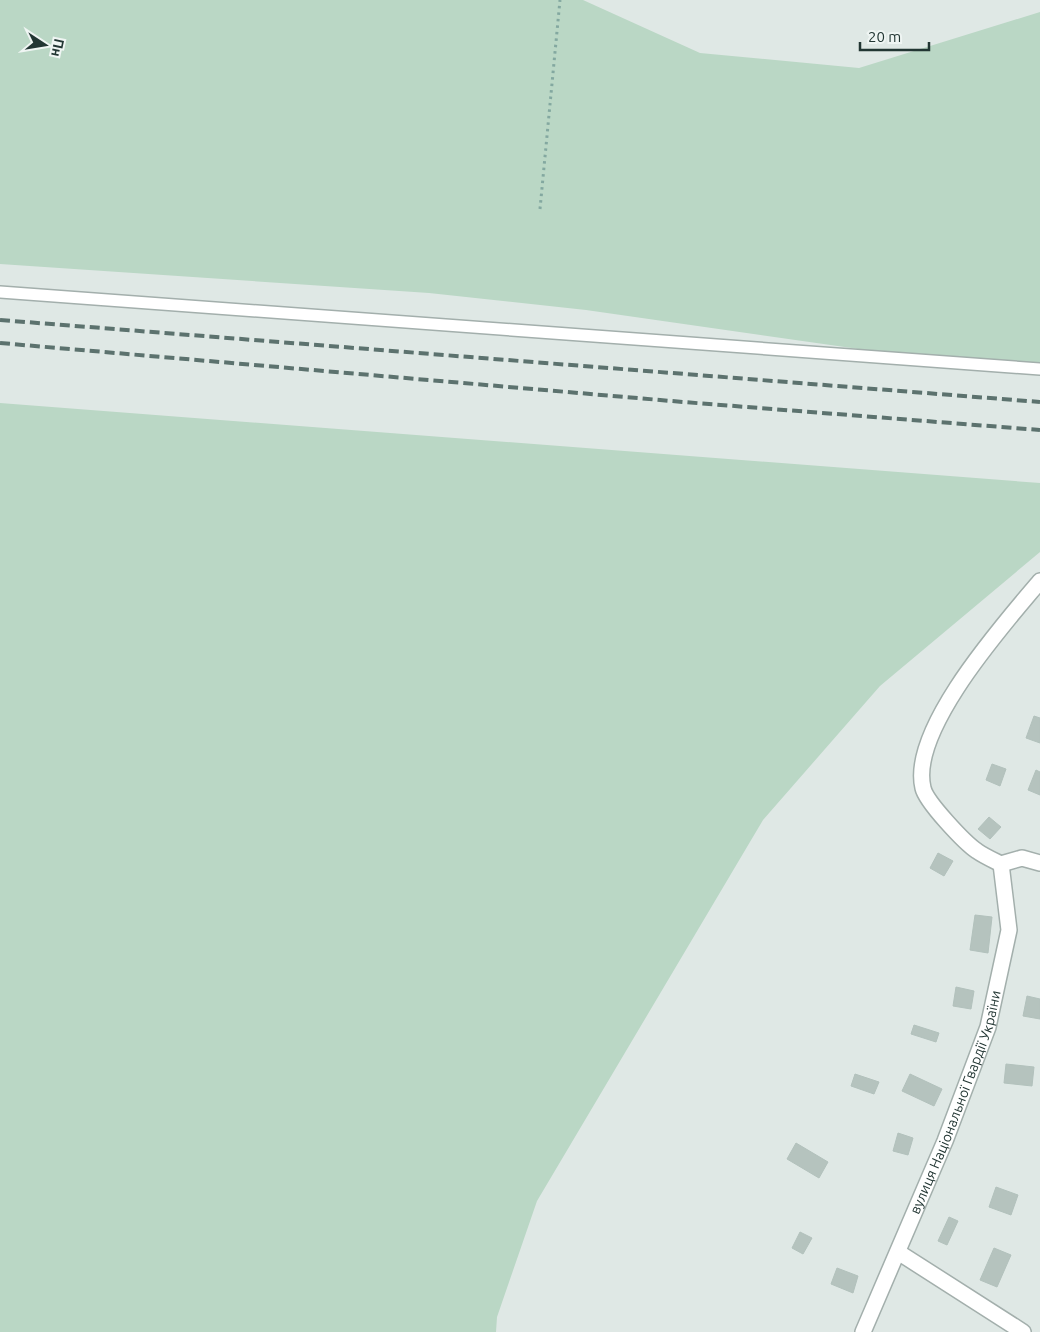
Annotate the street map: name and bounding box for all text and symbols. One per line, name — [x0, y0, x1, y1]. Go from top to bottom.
north arrow — [20, 20, 70, 70]
scale bar — [860, 20, 929, 52]
text: 20 m — [868, 28, 901, 45]
text: Пн — [48, 37, 67, 58]
street label: вулиця Національної Гвардії України — [907, 989, 1004, 1217]

